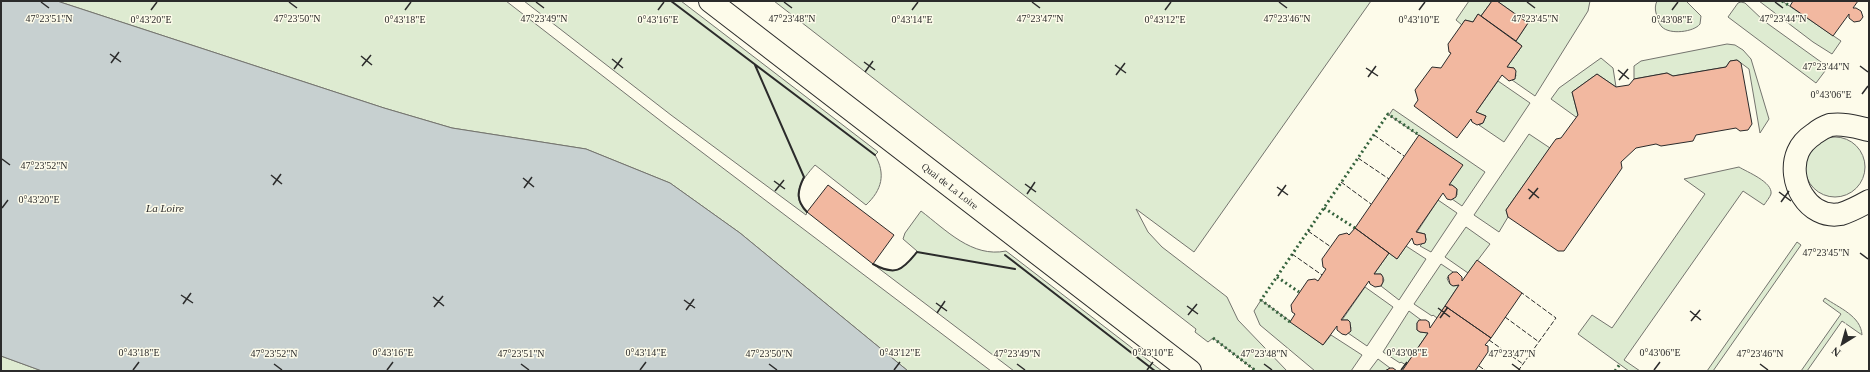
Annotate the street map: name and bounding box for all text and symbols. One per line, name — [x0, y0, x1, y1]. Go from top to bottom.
text: 47°23'51"N — [25, 13, 73, 24]
text: 47°23'50"N — [273, 13, 321, 24]
text: 47°23'49"N — [520, 13, 568, 24]
text: 47°23'48"N — [768, 13, 816, 24]
text: 47°23'47"N — [1016, 13, 1064, 24]
text: 47°23'46"N — [1263, 13, 1311, 24]
text: 47°23'45"N — [1511, 13, 1559, 24]
text: 47°23'44"N — [1759, 13, 1807, 24]
text: 0°43'20"E — [131, 14, 172, 25]
text: 0°43'18"E — [385, 14, 426, 25]
text: 0°43'16"E — [638, 14, 679, 25]
text: 0°43'14"E — [892, 14, 933, 25]
text: 0°43'12"E — [1145, 14, 1186, 25]
text: 0°43'10"E — [1399, 14, 1440, 25]
text: 0°43'08"E — [1652, 14, 1693, 25]
text: 47°23'44"N — [1802, 61, 1850, 72]
text: 0°43'06"E — [1811, 89, 1852, 100]
text: 47°23'52"N — [20, 160, 68, 171]
street label: Quai de La Loire — [920, 161, 981, 212]
text: 0°43'20"E — [19, 194, 60, 205]
water label: La Loire — [145, 202, 184, 214]
text: 47°23'45"N — [1802, 247, 1850, 258]
north arrow — [1822, 324, 1862, 364]
text: N — [1829, 345, 1843, 359]
text: 0°43'18"E — [119, 347, 160, 358]
text: 0°43'16"E — [373, 347, 414, 358]
text: 0°43'14"E — [626, 347, 667, 358]
text: 0°43'12"E — [880, 347, 921, 358]
text: 0°43'10"E — [1133, 347, 1174, 358]
text: 0°43'08"E — [1387, 347, 1428, 358]
text: 0°43'06"E — [1640, 347, 1681, 358]
text: 47°23'52"N — [250, 348, 298, 359]
text: 47°23'51"N — [497, 348, 545, 359]
text: 47°23'50"N — [745, 348, 793, 359]
text: 47°23'49"N — [993, 348, 1041, 359]
text: 47°23'48"N — [1240, 348, 1288, 359]
text: 47°23'47"N — [1488, 348, 1536, 359]
text: 47°23'46"N — [1736, 348, 1784, 359]

